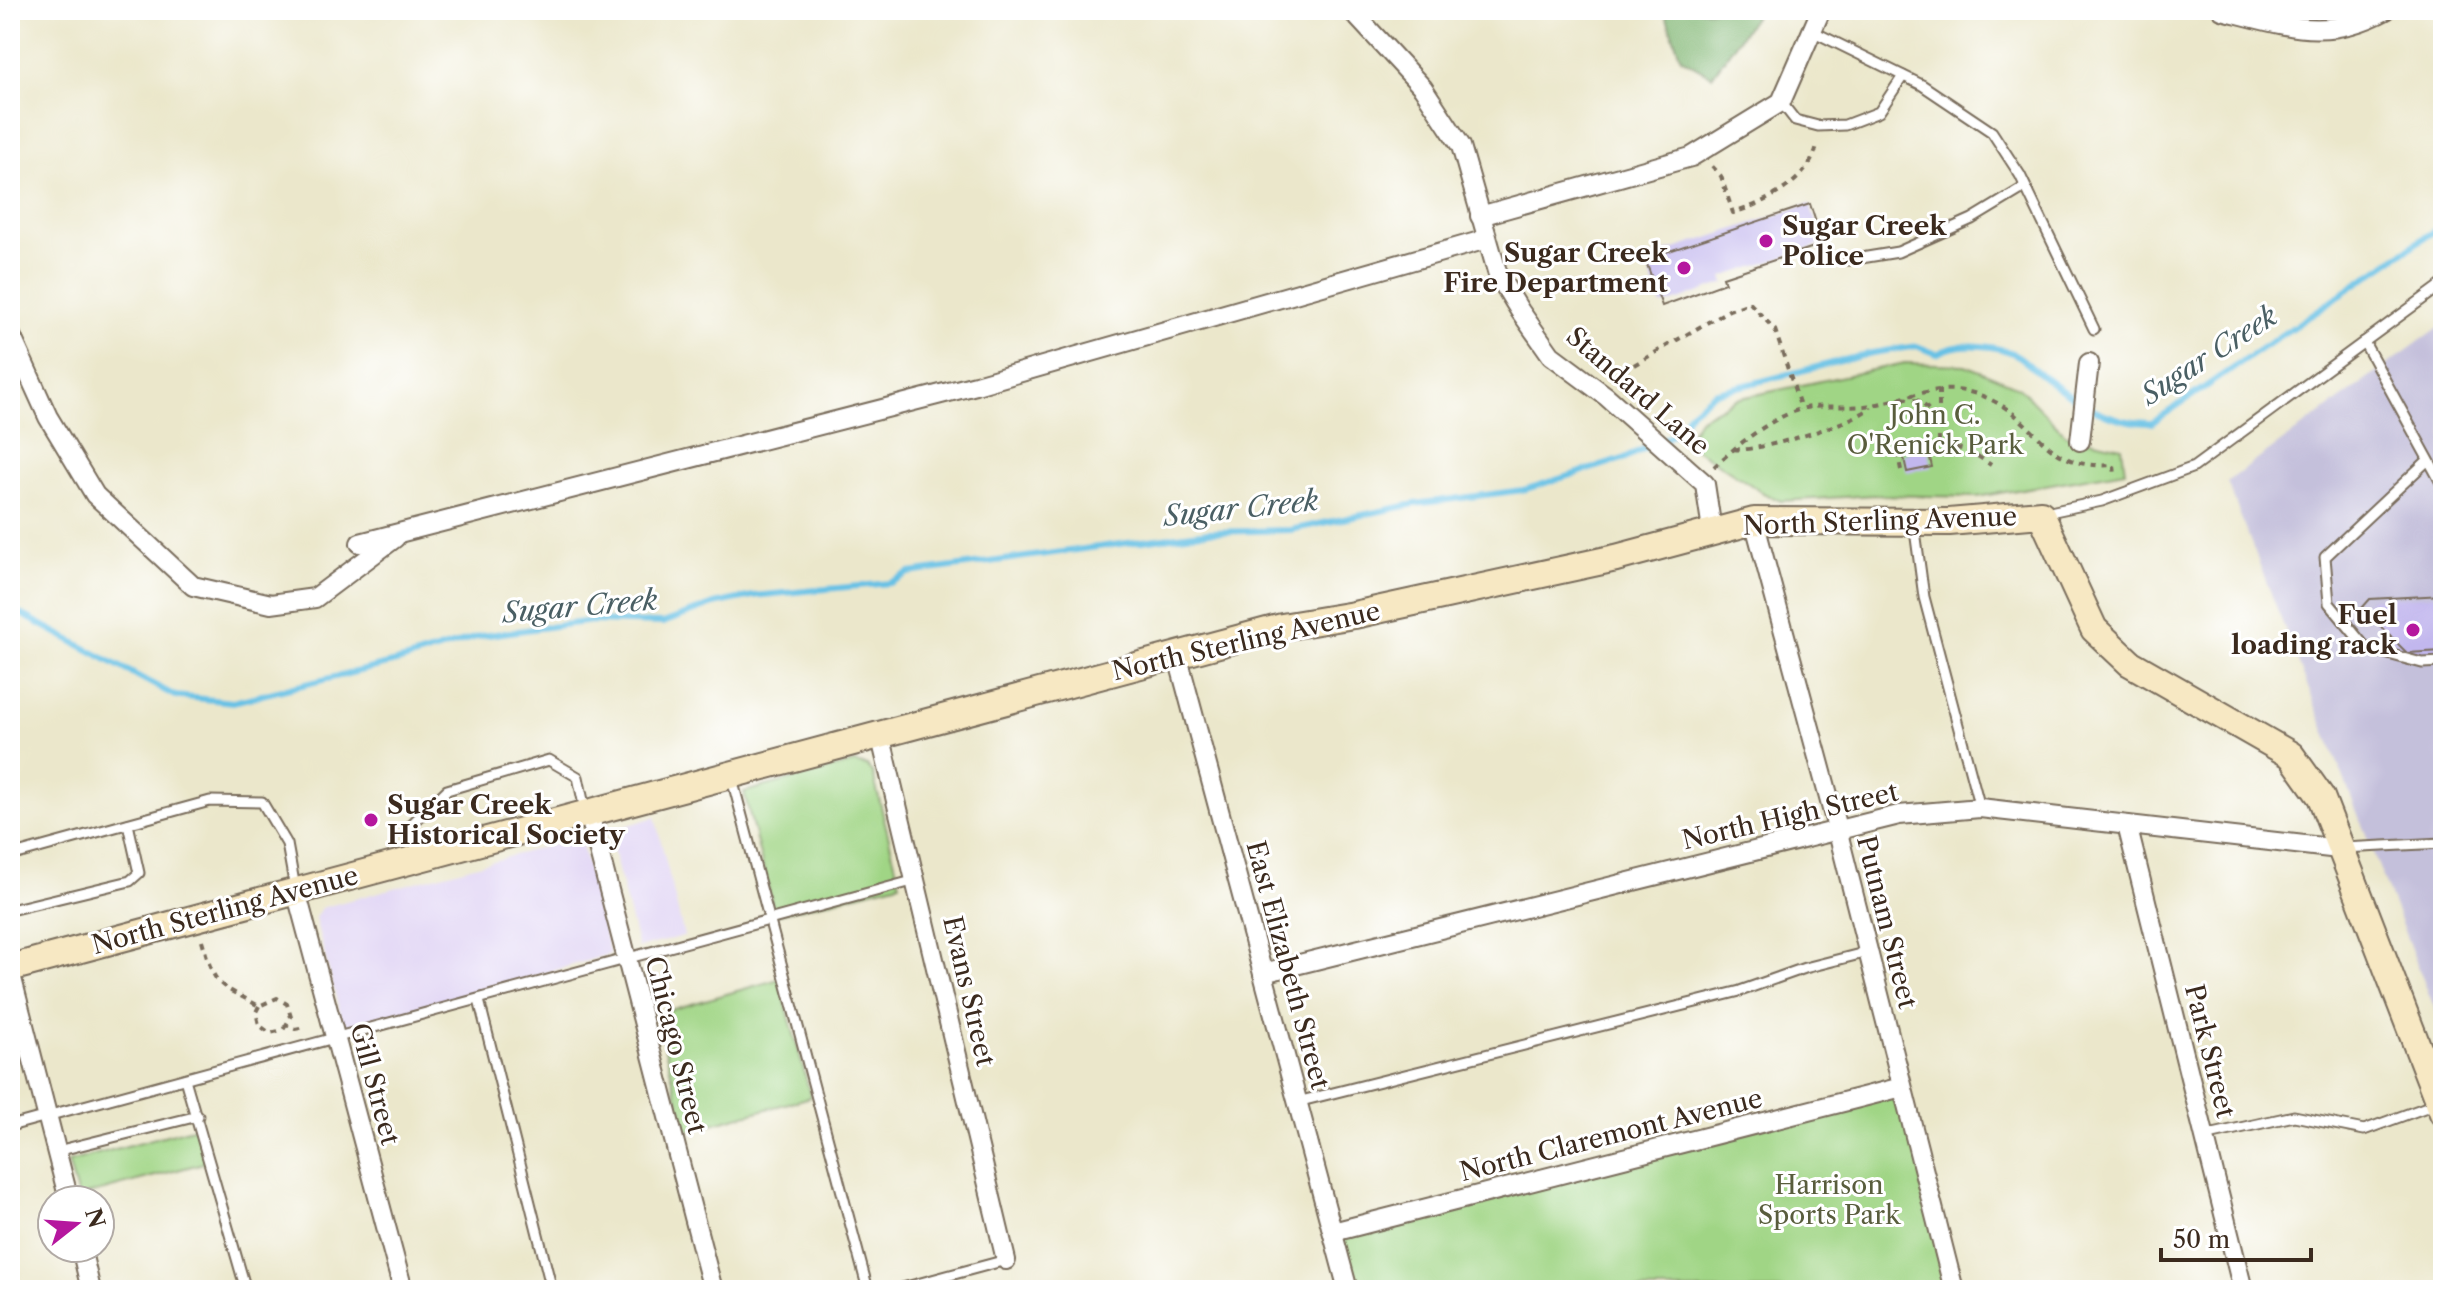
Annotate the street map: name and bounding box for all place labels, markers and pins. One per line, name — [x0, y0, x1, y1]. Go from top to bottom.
place label: Sugar Creek Police — [1782, 210, 1947, 272]
marker: Sugar Creek Police — [1757, 232, 1775, 250]
place label: Sugar Creek Fire Department — [1443, 237, 1669, 299]
marker: Sugar Creek Fire Department — [1675, 259, 1693, 277]
place label: Fuel loading rack — [2231, 599, 2398, 661]
marker: Fuel loading rack — [2404, 621, 2422, 639]
place label: Sugar Creek Historical Society — [387, 789, 626, 851]
marker: Sugar Creek Historical Society — [362, 811, 380, 829]

